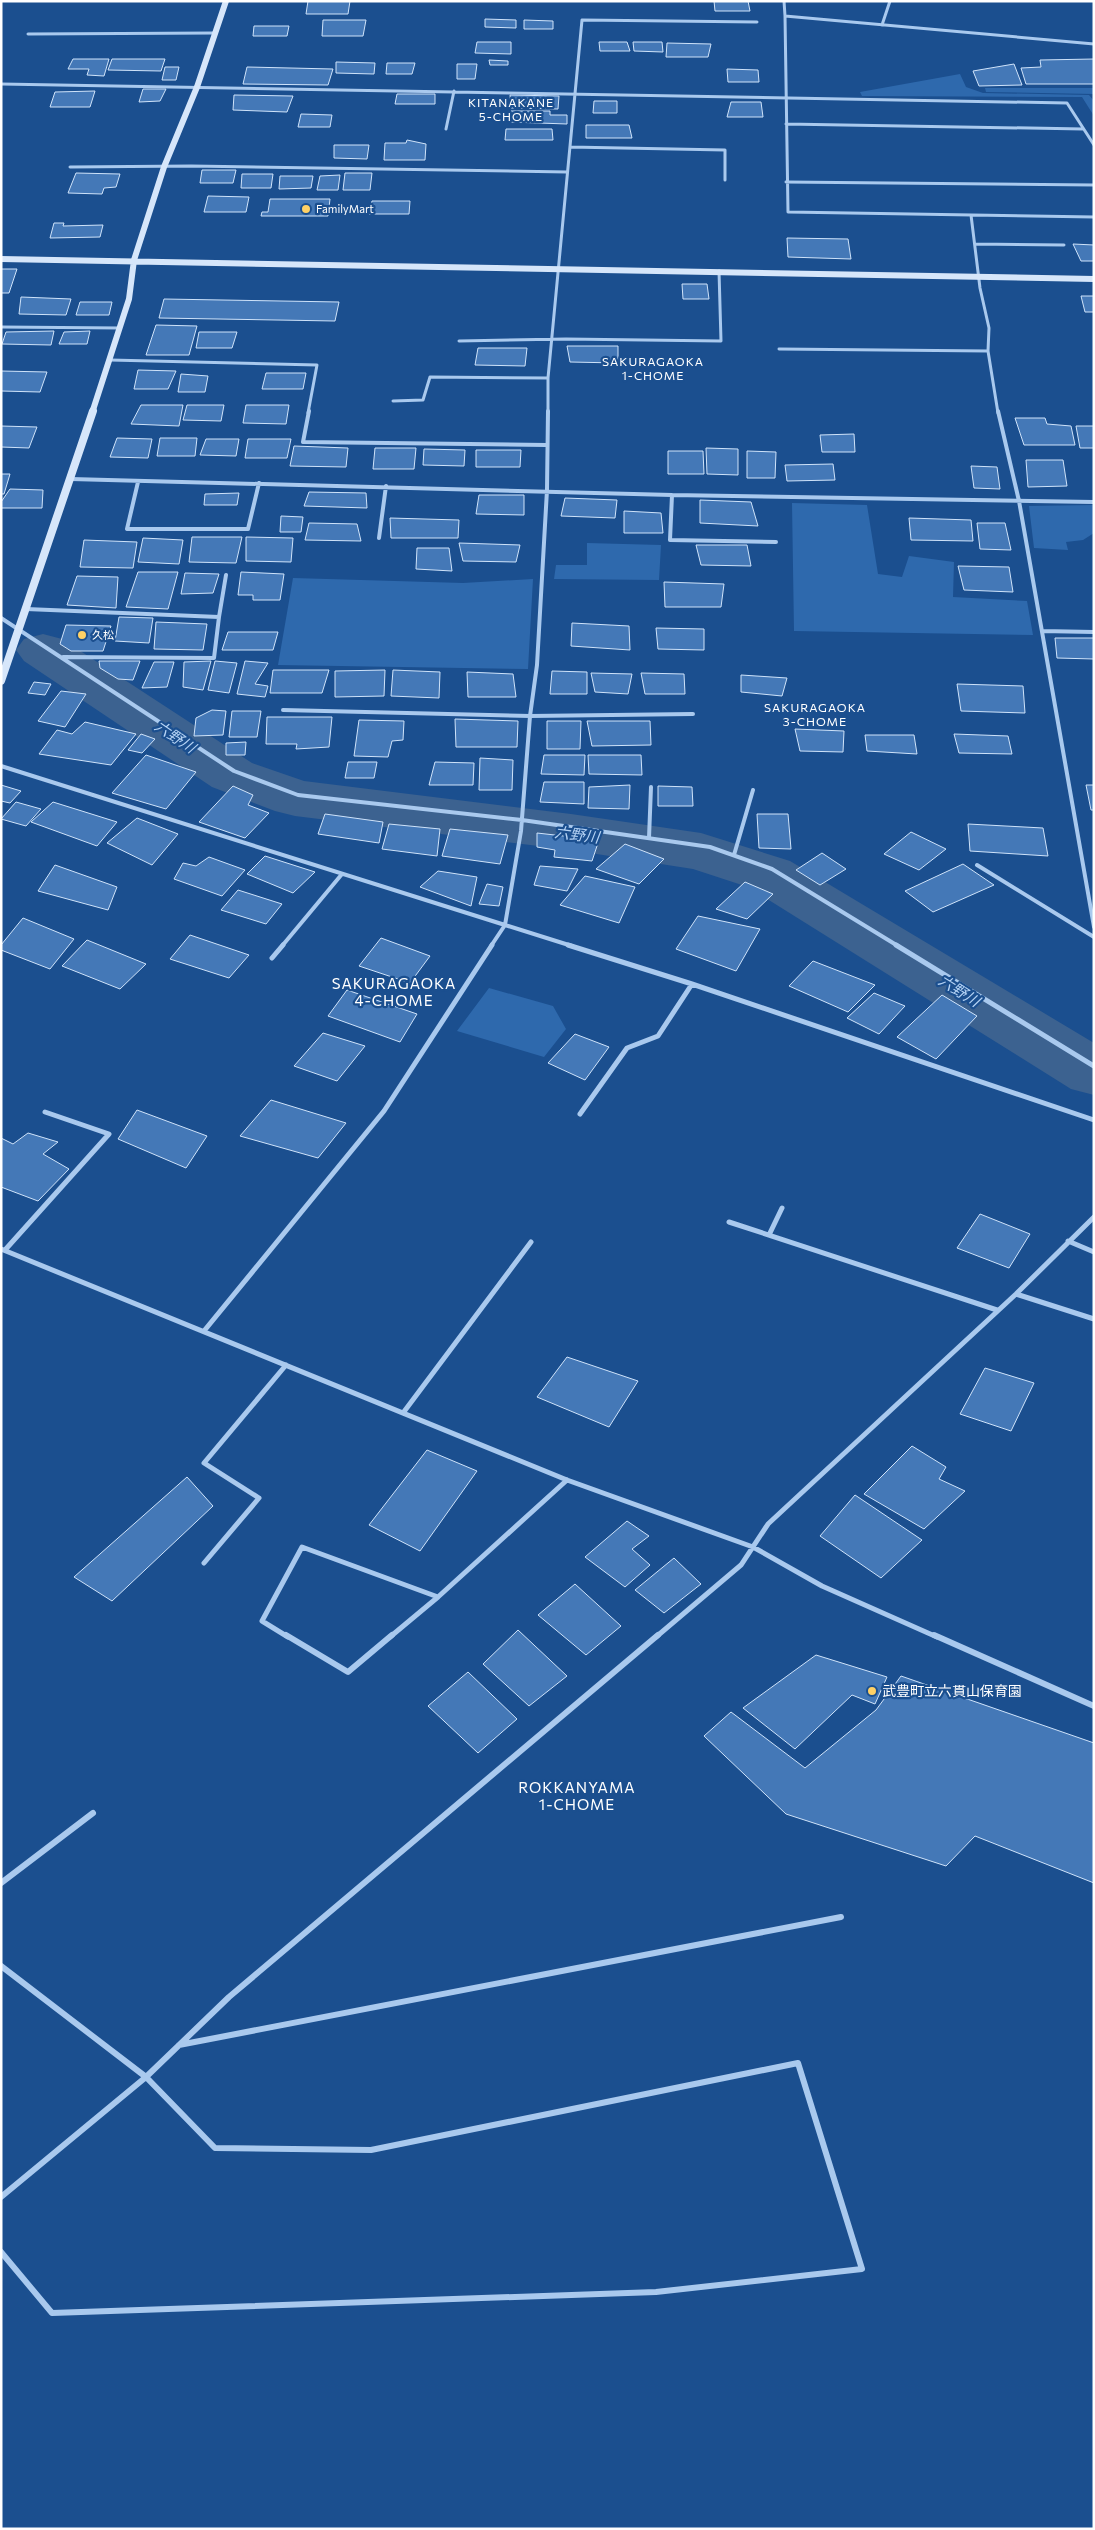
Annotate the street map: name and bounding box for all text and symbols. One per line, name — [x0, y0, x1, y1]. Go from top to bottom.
district label: KITANAKANE 5-CHOME — [468, 95, 554, 123]
place label: FamilyMart — [316, 202, 374, 215]
marker: FamilyMart — [300, 203, 312, 215]
district label: SAKURAGAOKA 1-CHOME — [602, 354, 704, 382]
place label: 久松 — [92, 628, 114, 641]
marker: 久松 — [76, 629, 88, 641]
district label: SAKURAGAOKA 3-CHOME — [764, 700, 866, 728]
water label: 六野川 — [152, 716, 201, 757]
water label: 六野川 — [554, 822, 603, 846]
water label: 六野川 — [936, 971, 985, 1011]
district label: SAKURAGAOKA 4-CHOME — [332, 974, 456, 1009]
place label: 武豊町立六貫山保育園 — [882, 1682, 1022, 1699]
marker: 武豊町立六貫山保育園 — [866, 1685, 878, 1697]
district label: ROKKANYAMA 1-CHOME — [518, 1778, 636, 1813]

